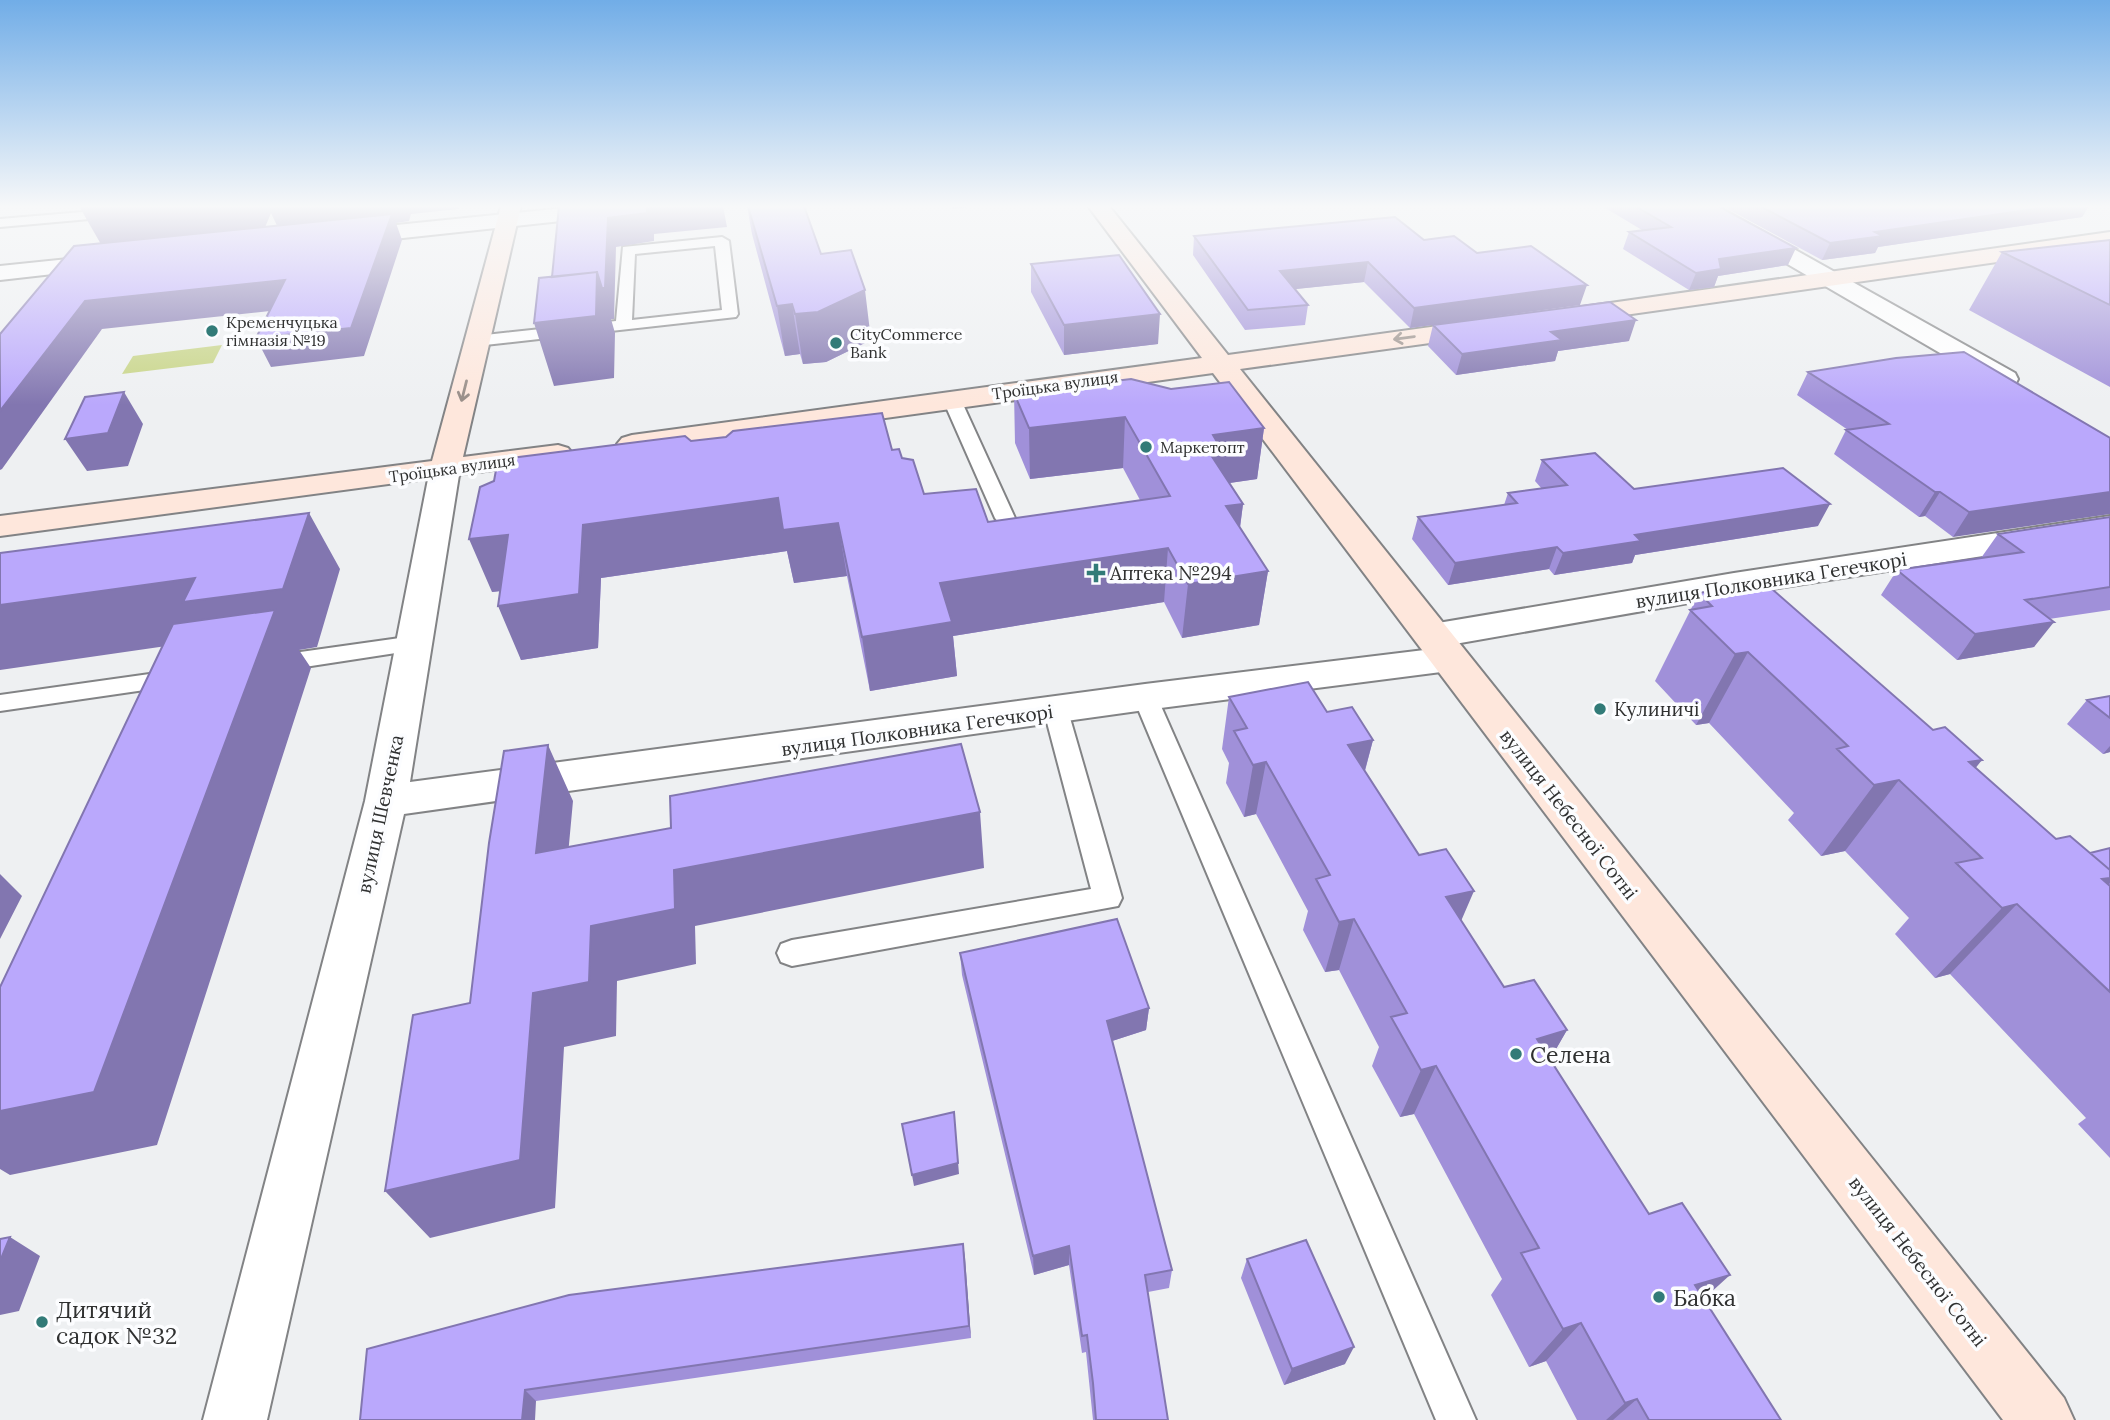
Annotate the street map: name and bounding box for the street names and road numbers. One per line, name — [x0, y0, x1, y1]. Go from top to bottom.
street label: Троїцька вулиця — [991, 366, 1119, 404]
street label: Троїцька вулиця — [388, 449, 516, 487]
street label: вулиця Полковника Гегечкорі — [1634, 547, 1908, 613]
street label: вулиця Полковника Гегечкорі — [780, 699, 1054, 761]
street label: вулиця Небесної Сотні — [1495, 724, 1643, 904]
street label: вулиця Шевченка — [351, 732, 409, 896]
street label: вулиця Небесної Сотні — [1844, 1171, 1992, 1351]

